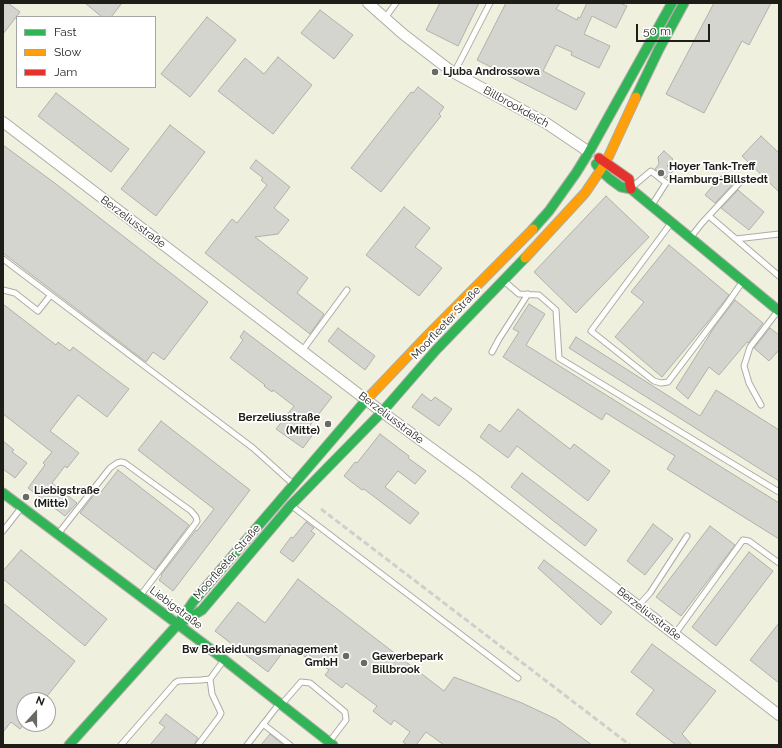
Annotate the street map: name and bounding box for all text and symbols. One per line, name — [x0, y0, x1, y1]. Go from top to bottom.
legend — [16, 16, 156, 88]
scale bar — [638, 16, 712, 42]
text: 50 m — [643, 24, 671, 38]
text: Fast — [54, 25, 77, 39]
text: Slow — [54, 45, 81, 59]
text: Jam — [54, 65, 77, 79]
place label: Ljuba Androssowa — [443, 65, 540, 79]
marker: Ljuba Androssowa — [430, 67, 440, 77]
street label: Billbrookdeich — [481, 84, 551, 130]
place label: Hoyer Tank-Treff Hamburg-Billstedt — [669, 160, 768, 186]
marker: Hoyer Tank-Treff Hamburg-Billstedt — [656, 168, 666, 178]
street label: Berzeliusstraße — [98, 193, 168, 251]
street label: Moorfleeter Straße — [409, 284, 483, 362]
street label: Berzeliusstraße — [356, 389, 426, 447]
place label: Berzeliusstraße (Mitte) — [238, 411, 320, 437]
marker: Berzeliusstraße (Mitte) — [323, 419, 333, 429]
place label: Liebigstraße (Mitte) — [34, 484, 99, 510]
marker: Liebigstraße (Mitte) — [21, 492, 31, 502]
street label: Moorfleeter Straße — [191, 522, 263, 602]
street label: Liebigstraße — [147, 584, 205, 632]
street label: Berzeliusstraße — [614, 585, 684, 643]
place label: Bw Bekleidungsmanagement GmbH — [182, 643, 338, 669]
place label: Gewerbepark Billbrook — [372, 650, 444, 676]
marker: Bw Bekleidungsmanagement GmbH — [341, 651, 351, 661]
marker: Gewerbepark Billbrook — [359, 658, 369, 668]
north arrow — [16, 692, 56, 732]
text: N — [34, 694, 46, 709]

